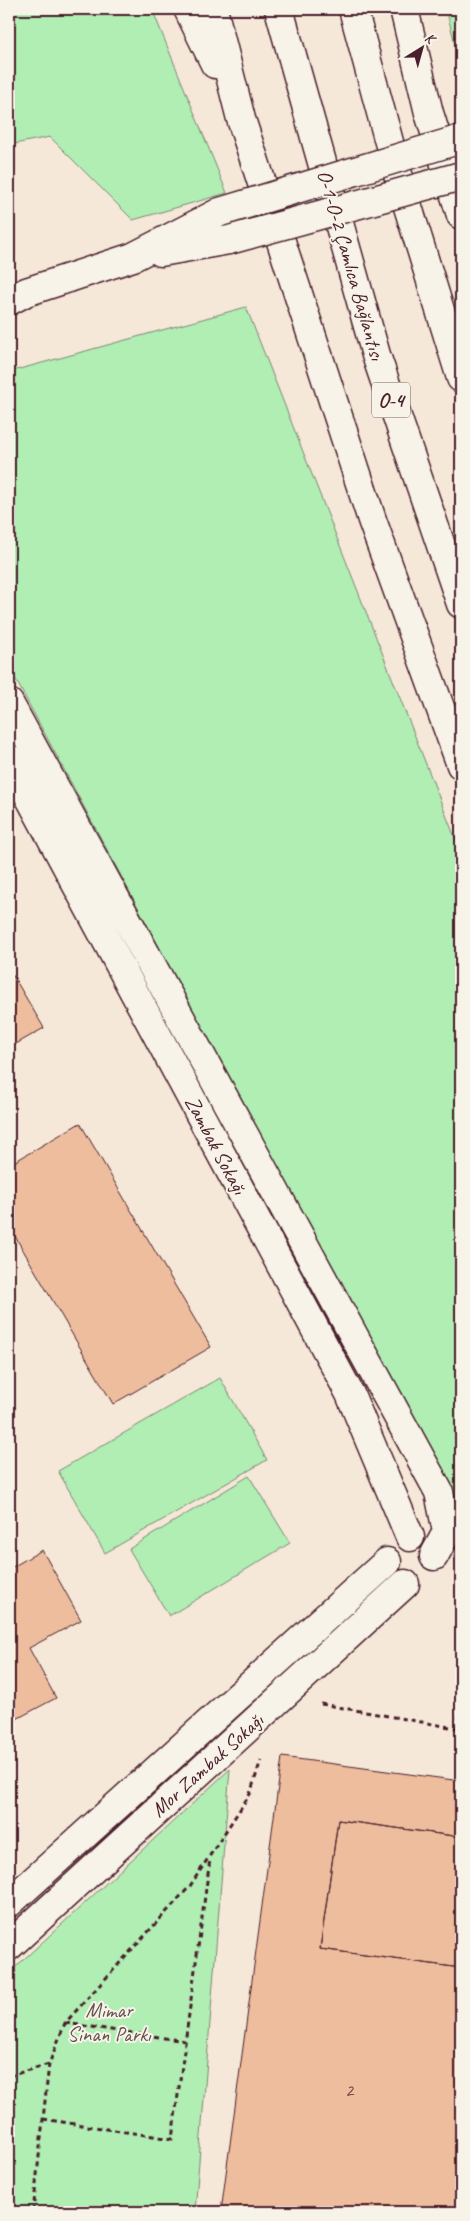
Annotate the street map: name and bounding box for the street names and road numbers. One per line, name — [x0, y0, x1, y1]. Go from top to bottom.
street label: O-1-O-2 Çamlıca Bağlantısı — [311, 167, 391, 364]
road number: O-4 — [372, 382, 410, 418]
street label: Zambak Sokağı — [179, 1091, 253, 1200]
street label: Mor Zambak Sokağı — [145, 1707, 270, 1822]

